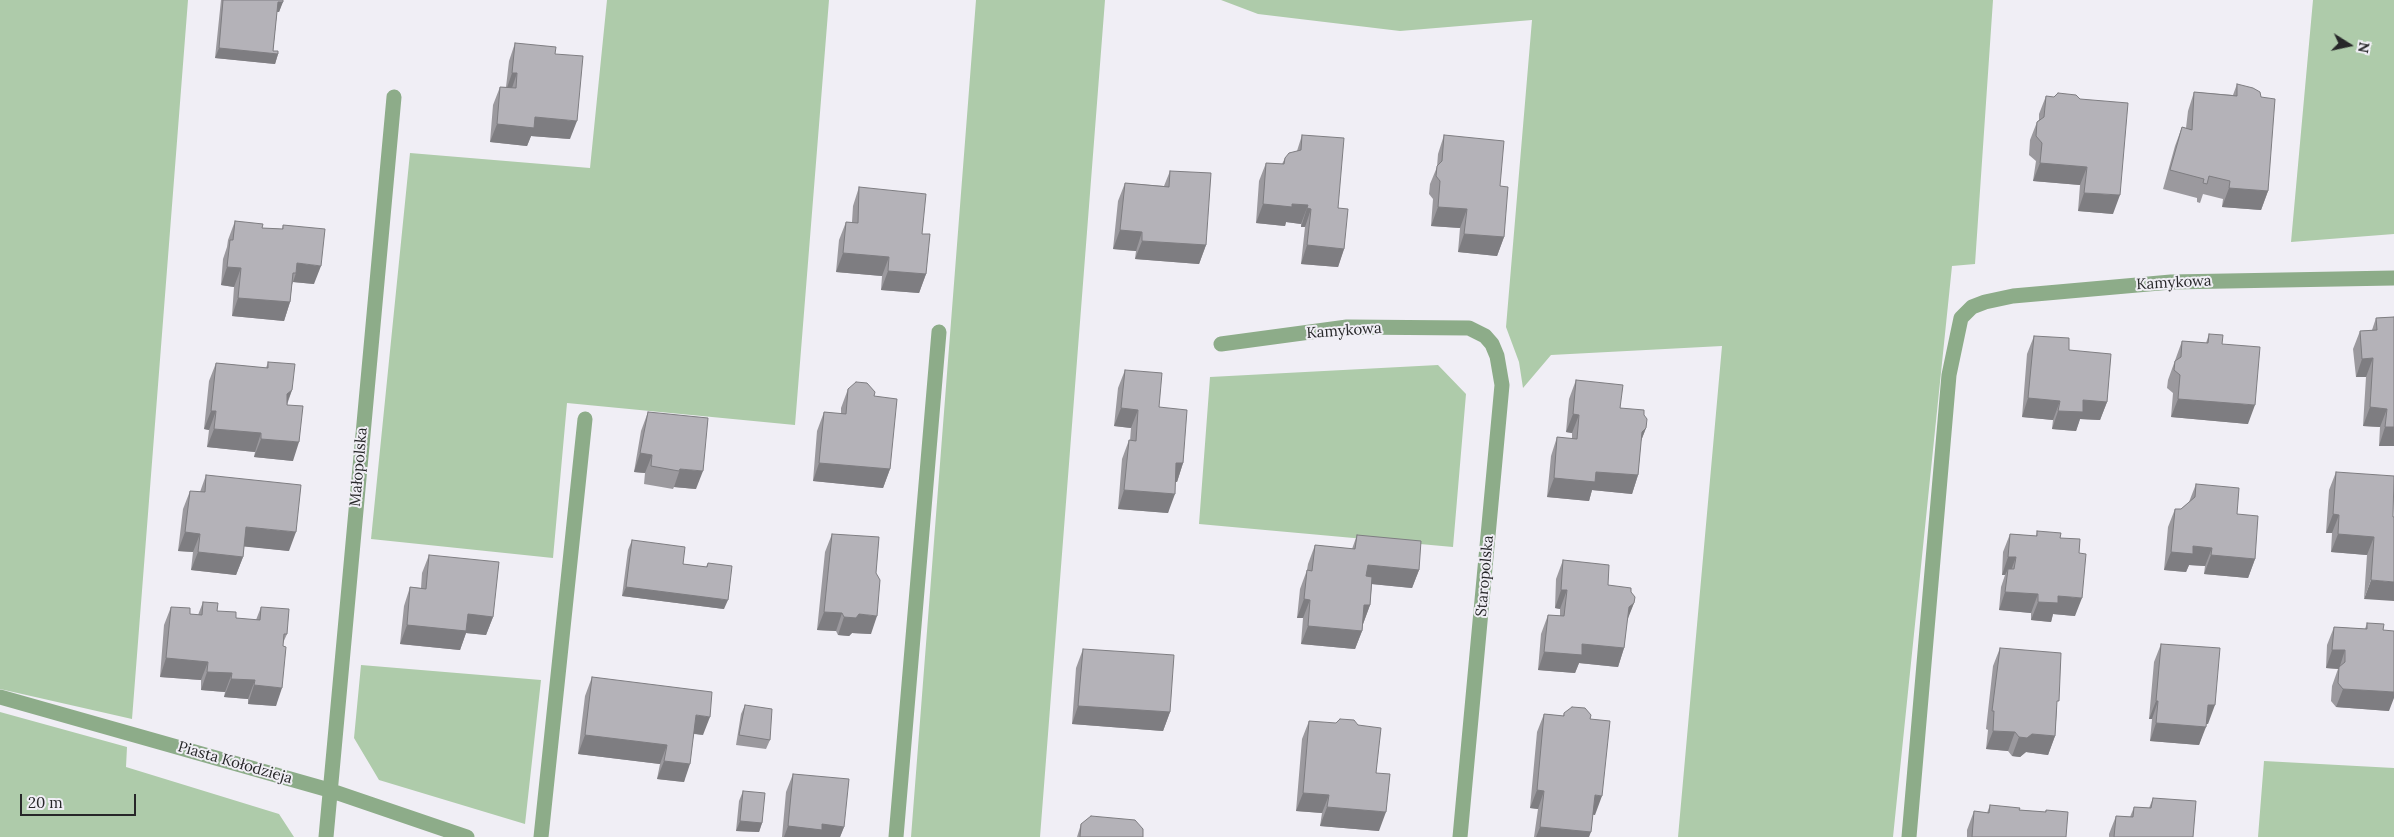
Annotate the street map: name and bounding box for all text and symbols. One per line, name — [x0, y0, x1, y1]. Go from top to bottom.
north arrow — [2324, 20, 2374, 70]
text: N — [2354, 41, 2374, 54]
street label: Kamykowa — [2136, 272, 2212, 294]
street label: Kamykowa — [1306, 319, 1382, 343]
street label: Małopolska — [347, 427, 371, 507]
street label: Staropolska — [1472, 535, 1498, 617]
street label: Piasta Kołodzieja — [176, 738, 294, 788]
scale bar — [22, 784, 139, 816]
text: 20 m — [28, 793, 63, 812]

